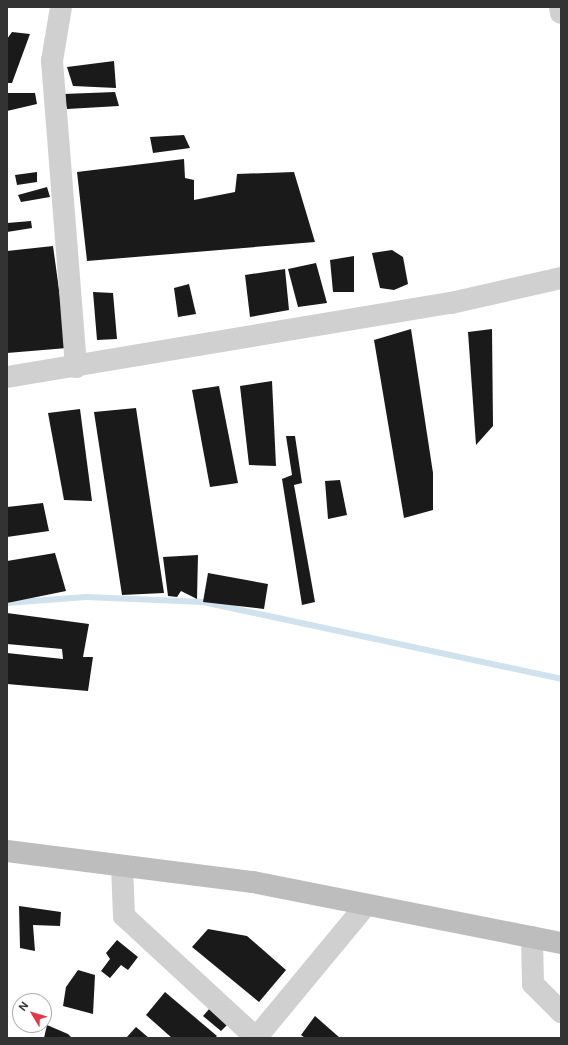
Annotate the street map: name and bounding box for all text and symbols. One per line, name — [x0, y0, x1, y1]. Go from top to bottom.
north arrow — [12, 993, 52, 1033]
text: N — [15, 999, 31, 1014]

